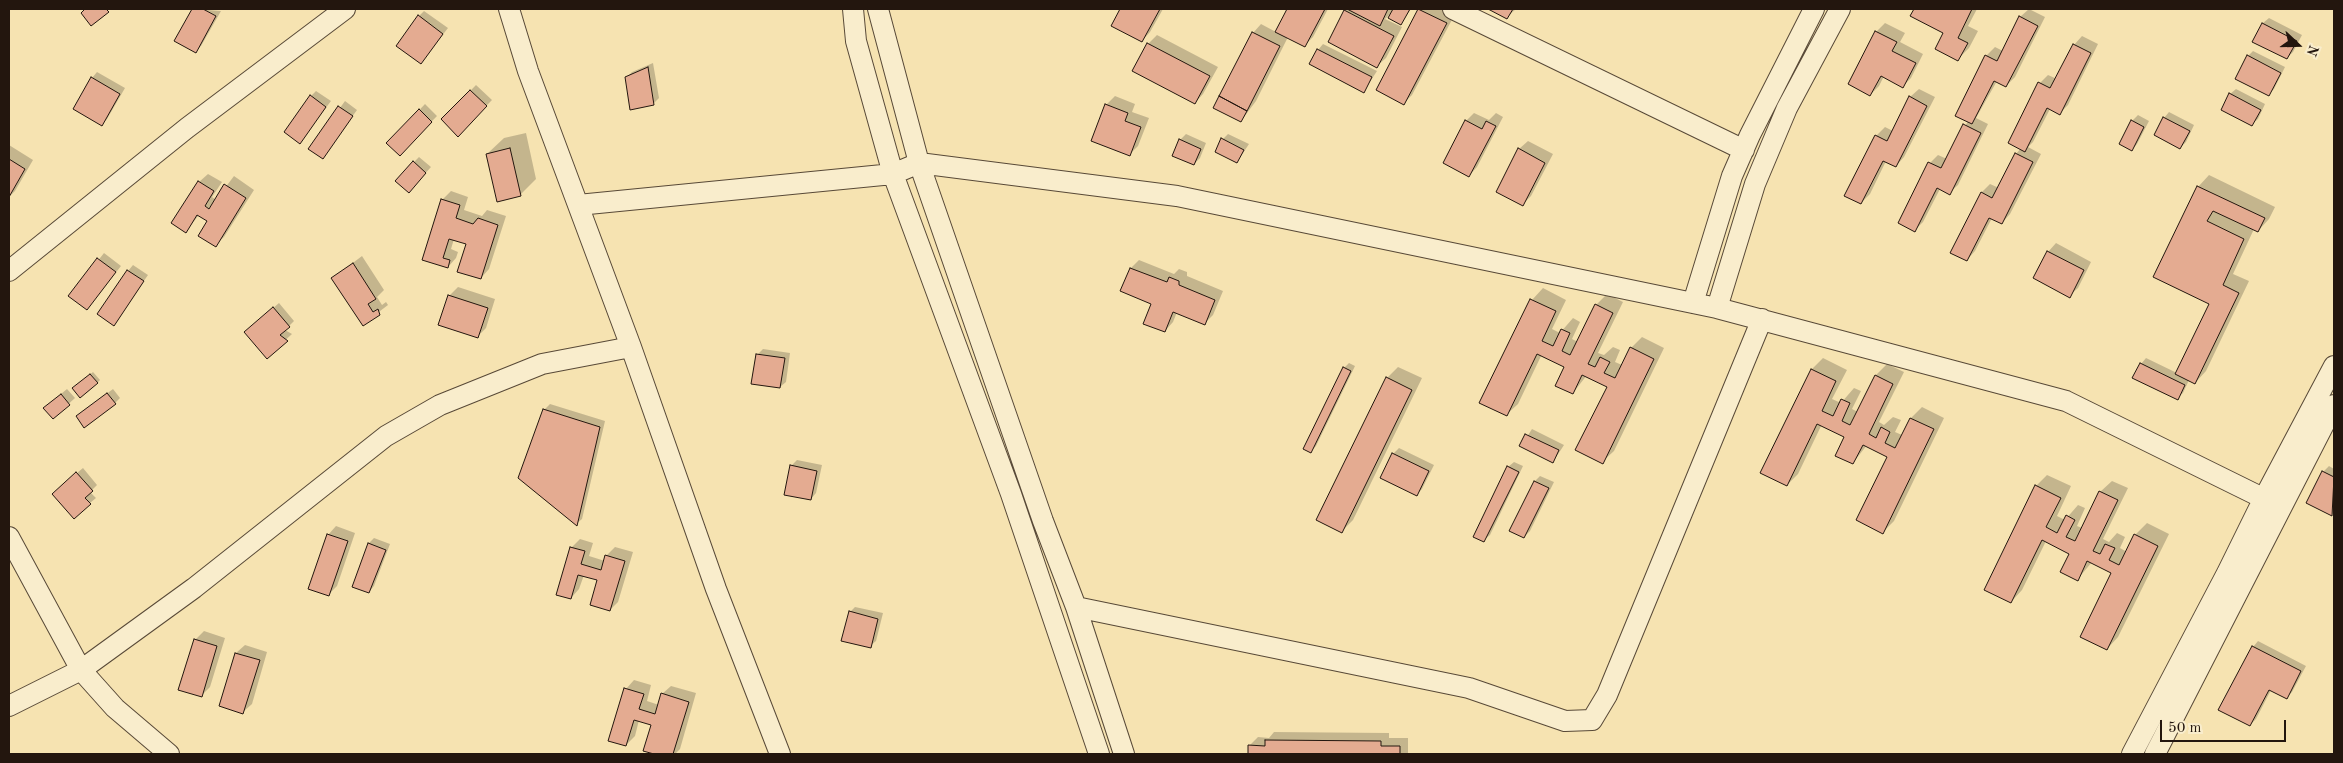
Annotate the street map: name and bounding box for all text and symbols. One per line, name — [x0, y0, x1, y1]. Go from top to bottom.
north arrow — [2273, 20, 2323, 70]
text: N — [2304, 43, 2320, 58]
scale bar — [2163, 710, 2289, 742]
text: 50 m — [2168, 721, 2202, 736]

